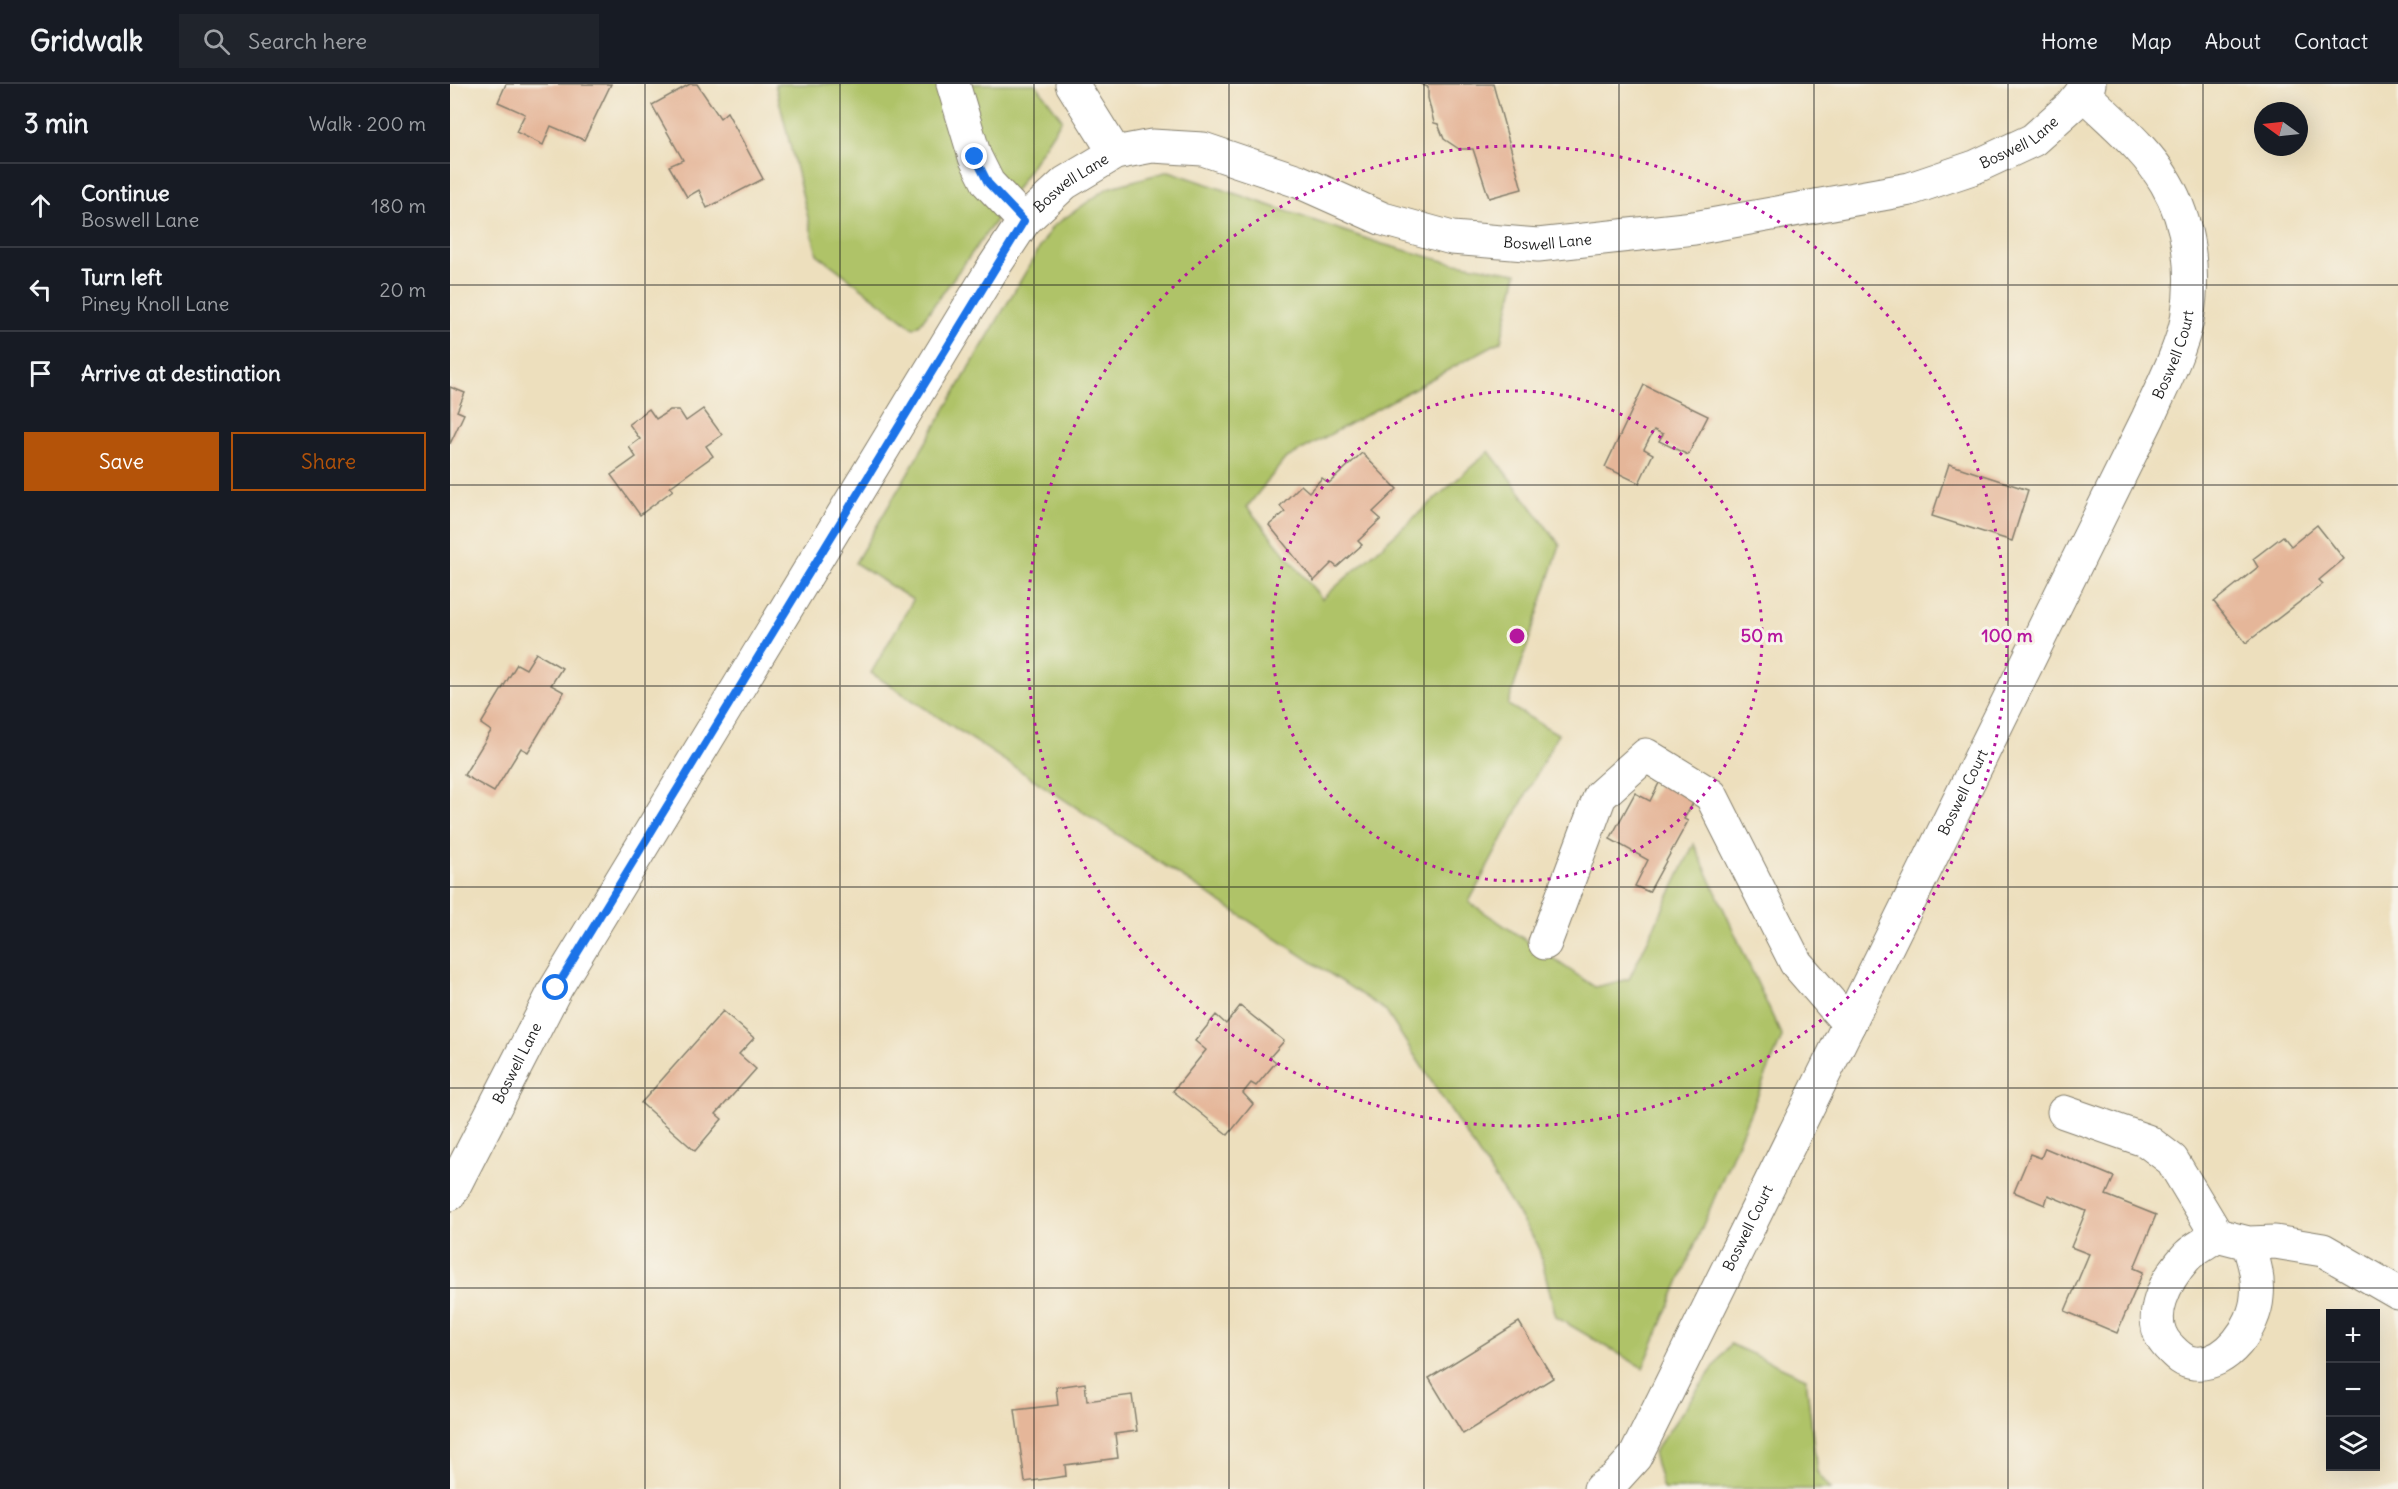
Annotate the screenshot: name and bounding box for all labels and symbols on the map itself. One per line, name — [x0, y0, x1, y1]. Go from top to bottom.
north arrow — [2254, 102, 2308, 156]
street label: Boswell Lane — [1976, 112, 2062, 173]
route end — [961, 143, 987, 169]
street label: Boswell Lane — [1029, 149, 1112, 216]
street label: Boswell Lane — [1503, 229, 1593, 254]
street label: Boswell Court — [2148, 309, 2197, 402]
text: 50 m — [1741, 624, 1783, 647]
text: 100 m — [1982, 624, 2033, 647]
centre of rings — [1507, 626, 1527, 646]
street label: Boswell Court — [1934, 746, 1992, 838]
route start — [542, 974, 568, 1000]
street label: Boswell Lane — [488, 1019, 546, 1107]
street label: Boswell Court — [1718, 1182, 1777, 1274]

